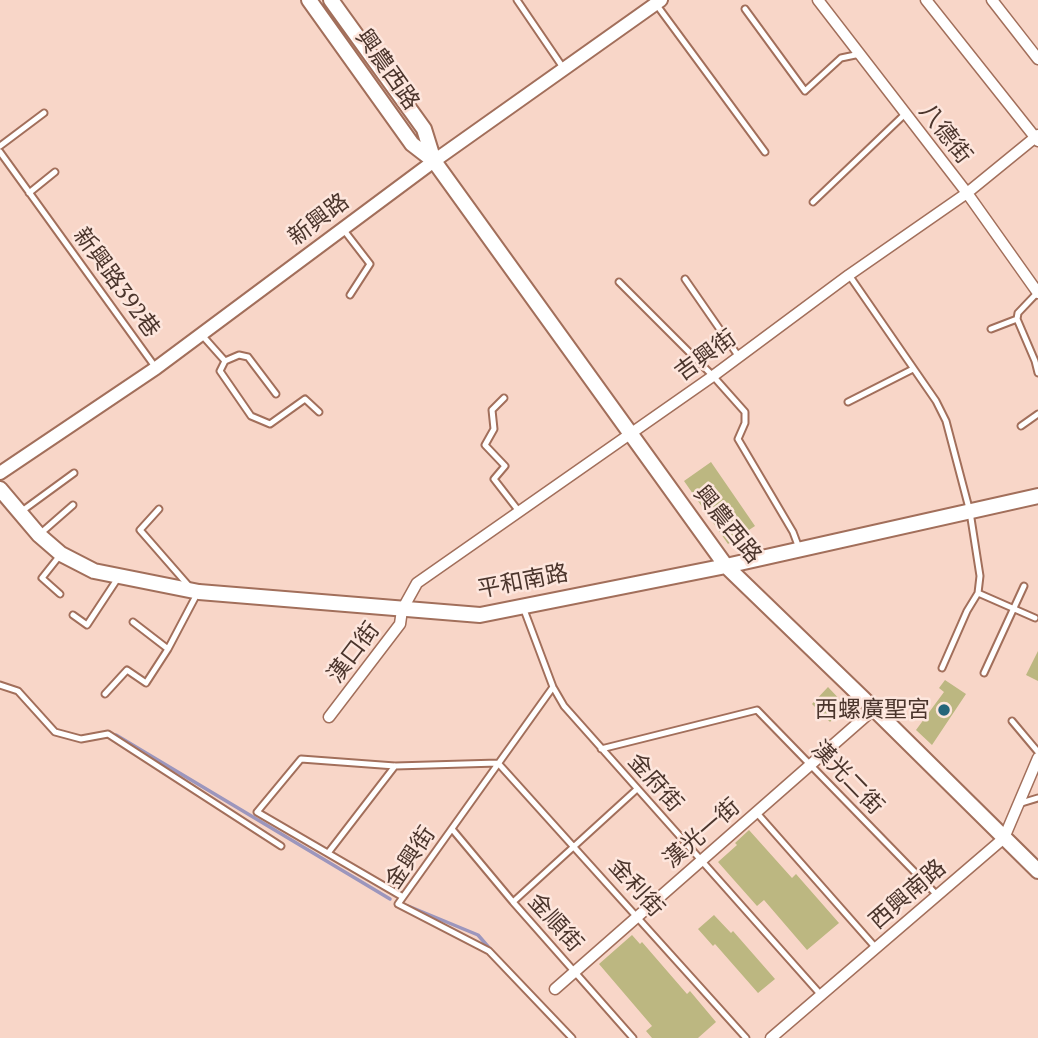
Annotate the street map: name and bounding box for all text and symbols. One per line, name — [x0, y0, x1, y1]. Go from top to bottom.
street label: 興農西路 — [349, 24, 425, 116]
street label: 八德街 — [913, 98, 977, 170]
street label: 新興路 — [283, 188, 355, 252]
street label: 新興路392巷 — [67, 223, 165, 343]
street label: 吉興街 — [670, 325, 742, 387]
street label: 興農西路 — [687, 481, 767, 569]
street label: 平和南路 — [475, 560, 571, 604]
street label: 漢口街 — [322, 617, 386, 689]
place label: 西螺廣聖宮 — [815, 696, 930, 724]
marker: 西螺廣聖宮 — [936, 702, 952, 718]
street label: 漢光二街 — [805, 735, 889, 821]
street label: 金府街 — [622, 748, 688, 818]
street label: 漢光一街 — [658, 793, 746, 875]
street label: 金興街 — [380, 822, 442, 894]
street label: 金利街 — [603, 853, 669, 923]
street label: 西興南路 — [864, 854, 952, 936]
street label: 金順街 — [522, 888, 588, 958]

